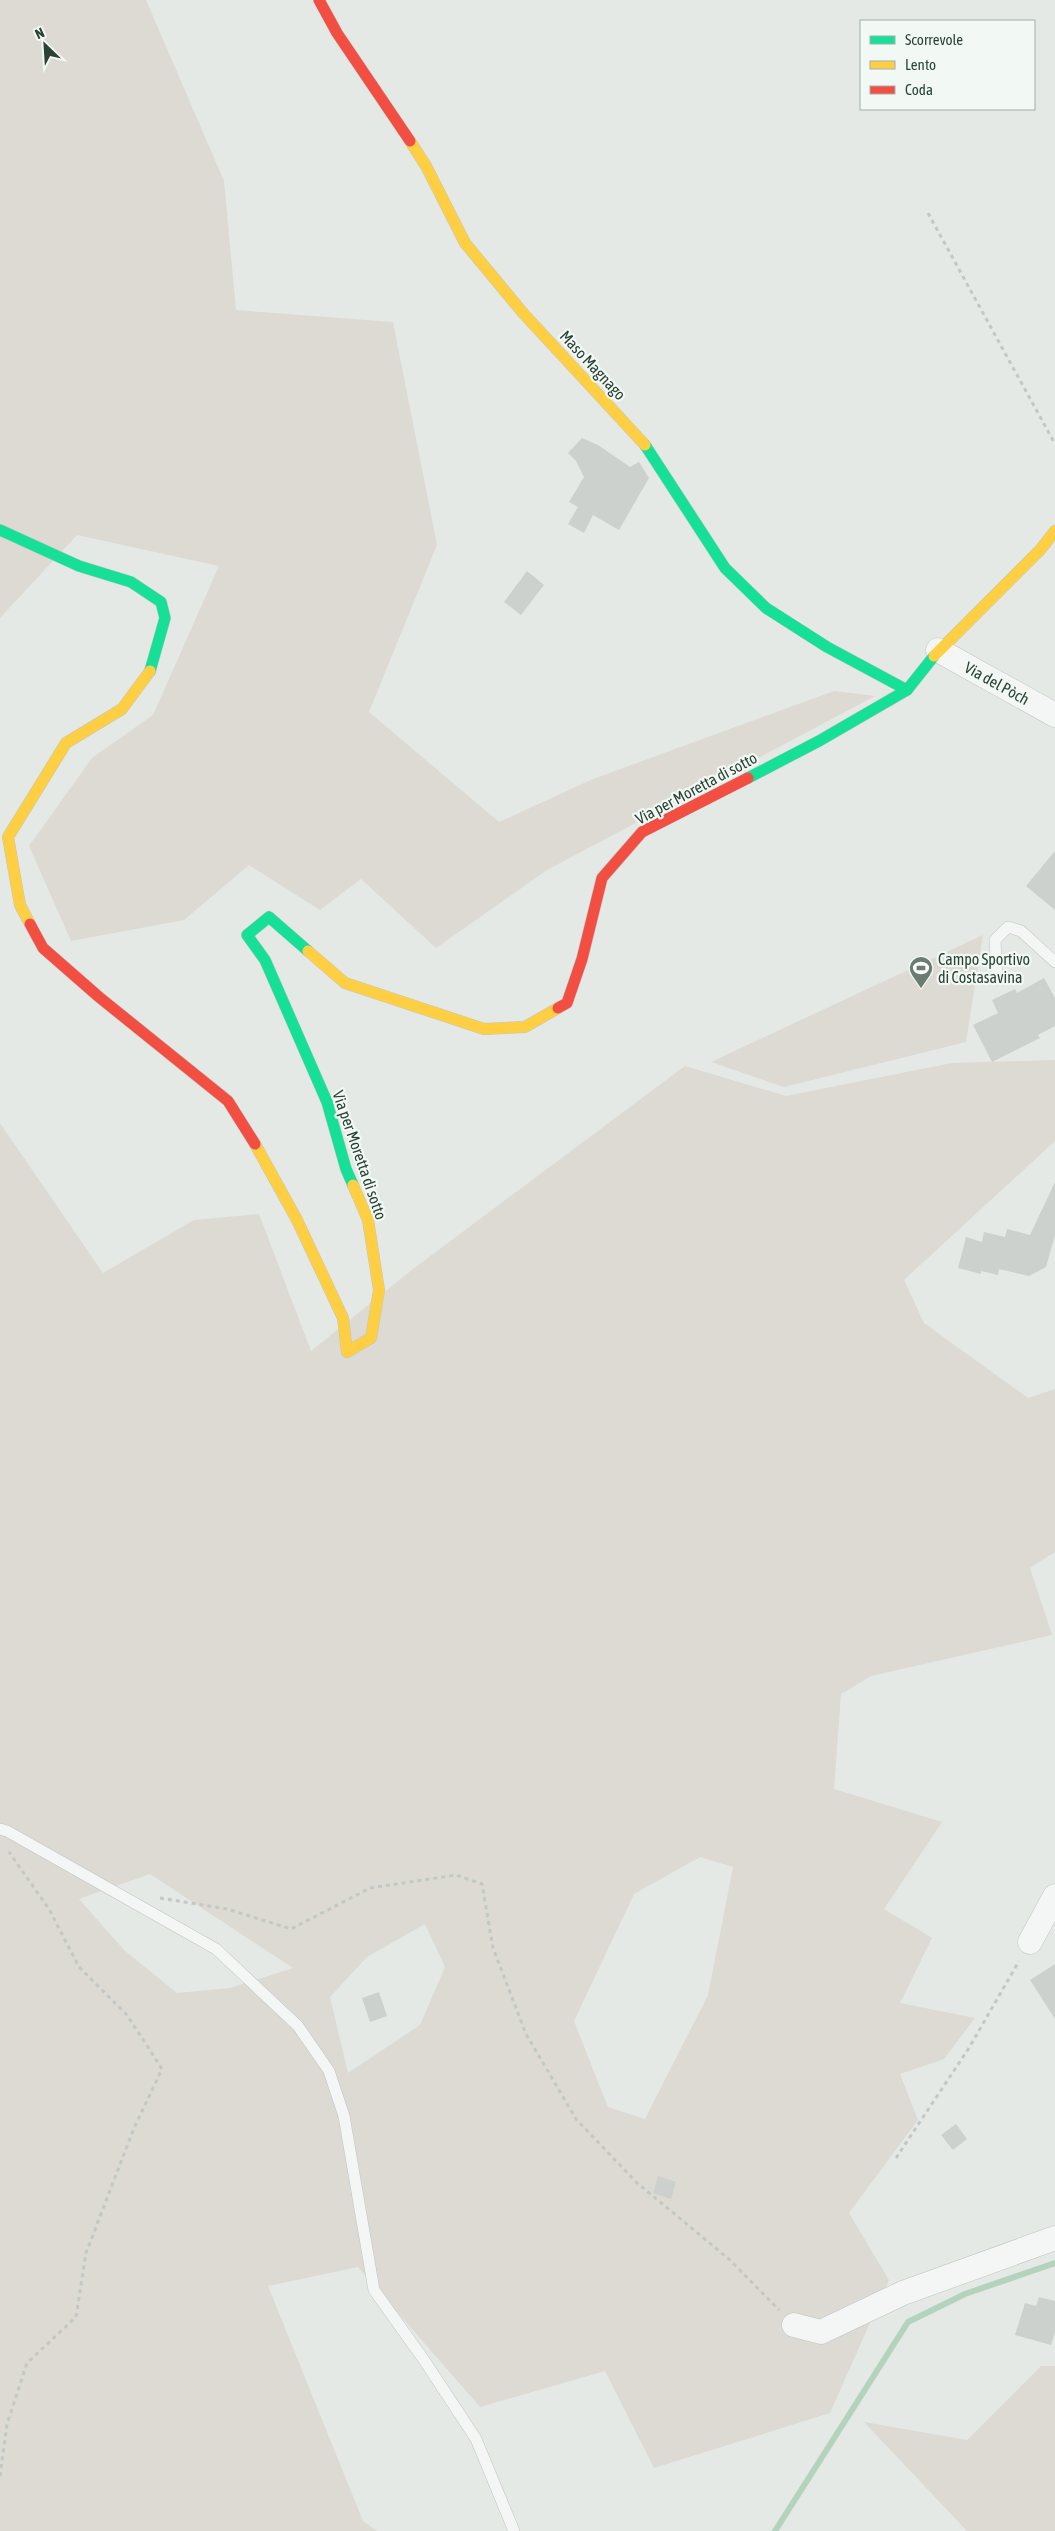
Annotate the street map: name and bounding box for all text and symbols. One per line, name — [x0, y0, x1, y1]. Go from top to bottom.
north arrow — [20, 20, 70, 70]
legend — [860, 20, 1035, 110]
text: N — [32, 24, 47, 42]
text: Scorrevole — [905, 31, 963, 48]
text: Lento — [905, 56, 936, 73]
text: Coda — [905, 81, 933, 98]
street label: Maso Magnago — [556, 327, 630, 404]
street label: Via del Pòch — [961, 658, 1033, 708]
street label: Via per Moretta di sotto — [632, 748, 760, 829]
place label: Campo Sportivo di Costasavina — [938, 950, 1030, 986]
sports icon: Campo Sportivo di Costasavina — [908, 955, 934, 989]
street label: Via per Moretta di sotto — [329, 1088, 391, 1222]

